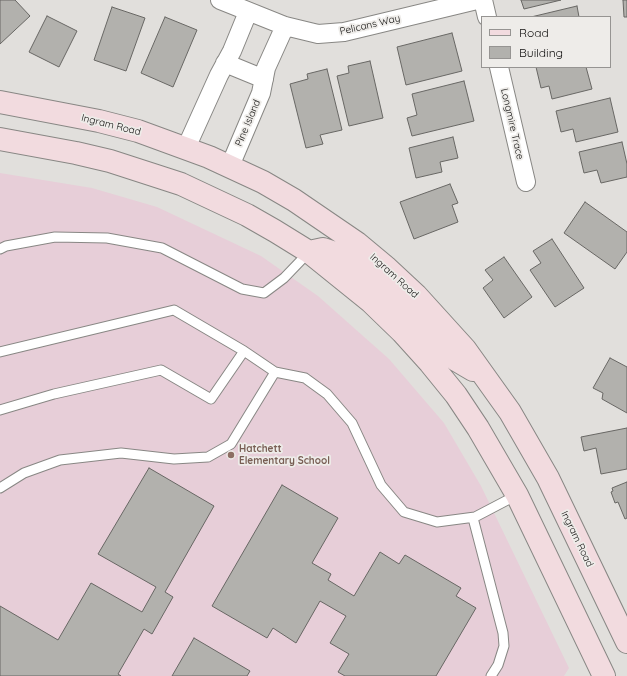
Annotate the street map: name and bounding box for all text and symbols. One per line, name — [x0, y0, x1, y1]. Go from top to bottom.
street label: Pelicans Way — [339, 12, 401, 38]
legend — [481, 16, 611, 68]
text: Road — [519, 25, 549, 40]
text: Building — [519, 45, 563, 60]
street label: Longmire Trace — [498, 87, 526, 161]
street label: Pine Island — [233, 98, 263, 148]
street label: Ingram Road — [80, 112, 142, 138]
street label: Ingram Road — [367, 251, 421, 301]
place label: Hatchett Elementary School — [239, 443, 330, 466]
marker: Hatchett Elementary School — [226, 450, 236, 460]
street label: Ingram Road — [558, 509, 596, 569]

